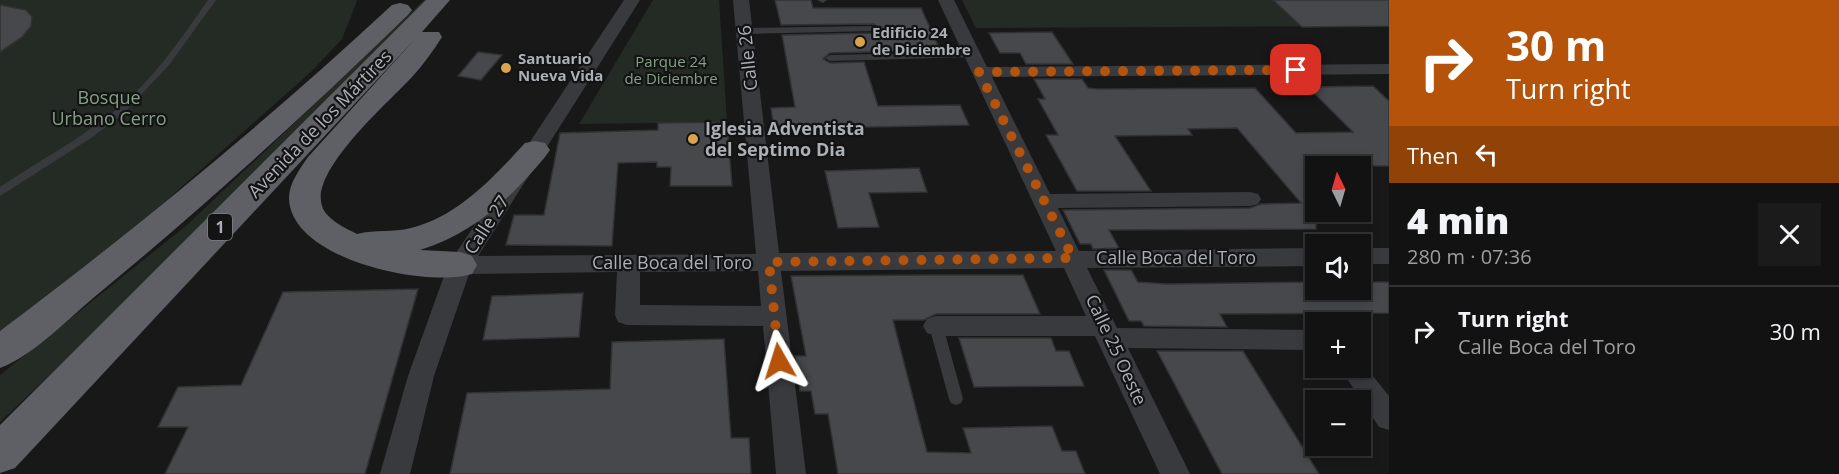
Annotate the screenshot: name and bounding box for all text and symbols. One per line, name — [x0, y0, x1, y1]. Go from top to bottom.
text: 30 m — [1506, 16, 1606, 73]
place label: Edificio 24 de Diciembre — [872, 22, 971, 59]
street label: Calle 26 — [732, 24, 762, 92]
icon: right — [1407, 24, 1485, 102]
marker: Edificio 24 de Diciembre — [853, 35, 867, 49]
street label: Avenida de los Mártires — [242, 44, 396, 202]
pin — [1270, 44, 1321, 95]
place label: Santuario Nueva Vida — [518, 48, 603, 85]
park label: Parque 24 de Diciembre — [624, 51, 718, 88]
icon: arrive — [1279, 53, 1312, 86]
marker: Santuario Nueva Vida — [499, 61, 513, 75]
text: Turn right — [1506, 70, 1631, 107]
park label: Bosque Urbano Cerro — [51, 85, 167, 130]
place label: Iglesia Adventista del Septimo Dia — [705, 116, 865, 161]
marker: Iglesia Adventista del Septimo Dia — [686, 132, 700, 146]
icon: left — [1470, 138, 1503, 171]
text: Then — [1407, 140, 1458, 170]
north arrow — [1305, 156, 1371, 222]
map controls — [1305, 156, 1371, 456]
street label: Calle 27 — [458, 190, 514, 259]
text: 4 min — [1407, 196, 1509, 245]
button: close — [1758, 203, 1821, 266]
road number: 1 — [208, 214, 232, 240]
button: sound — [1305, 234, 1371, 300]
text: 280 m · 07:36 — [1407, 243, 1532, 270]
street label: Calle Boca del Toro — [1096, 245, 1256, 269]
street label: Calle Boca del Toro — [592, 250, 752, 274]
street label: Calle 25 Oeste — [1081, 290, 1153, 409]
text: Turn right — [1458, 303, 1569, 333]
button: + — [1305, 312, 1371, 378]
icon: right — [1407, 315, 1440, 348]
text: 30 m — [1770, 316, 1821, 346]
position arrow — [747, 329, 811, 393]
text: Calle Boca del Toro — [1458, 333, 1636, 360]
button: − — [1305, 390, 1371, 456]

